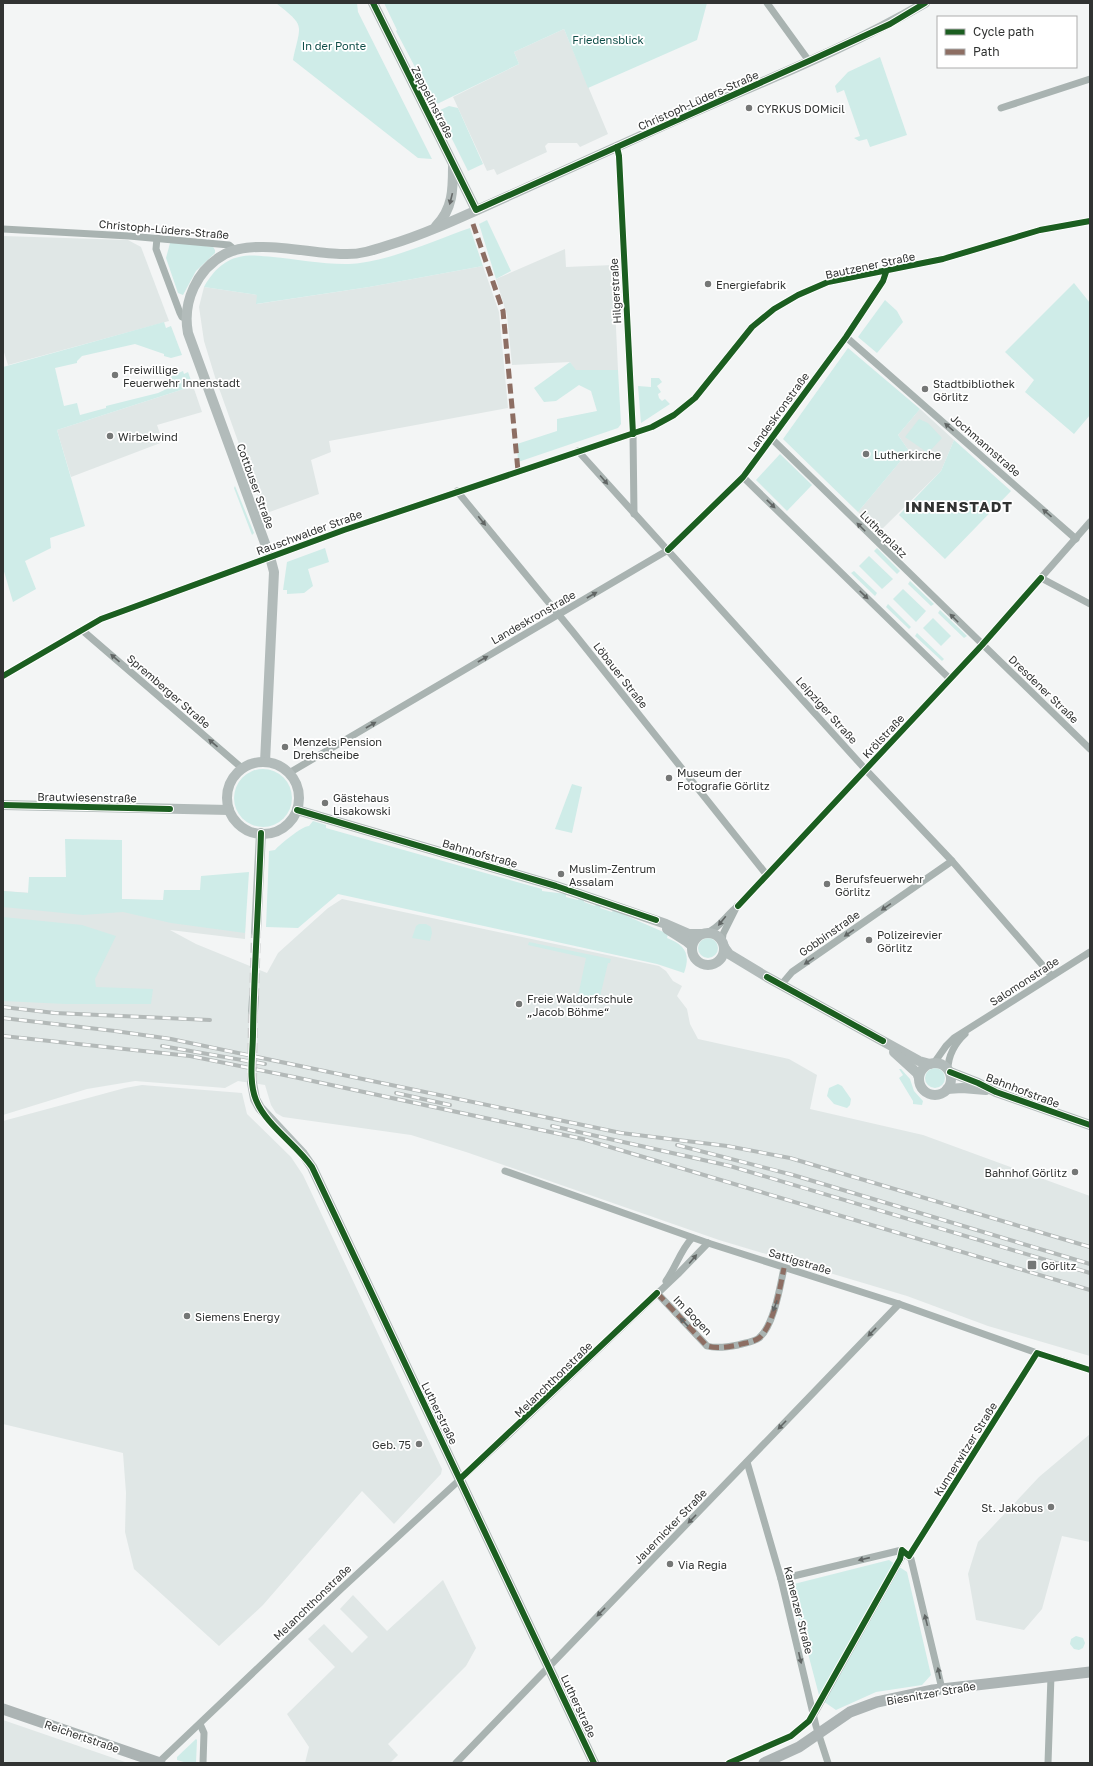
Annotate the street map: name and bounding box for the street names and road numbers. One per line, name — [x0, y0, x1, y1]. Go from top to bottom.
street label: Zeppelinstraße — [409, 64, 457, 140]
street label: Christoph-Lüders-Straße — [636, 68, 760, 132]
street label: Christoph-Lüders-Straße — [98, 217, 230, 241]
street label: Bautzener Straße — [824, 249, 916, 281]
street label: Hilgerstraße — [607, 258, 623, 324]
street label: Landeskronstraße — [745, 370, 811, 454]
street label: Jochmannstraße — [948, 411, 1024, 479]
street label: Cottbuser Straße — [235, 442, 277, 530]
street label: Rauschwalder Straße — [254, 507, 364, 557]
street label: Lutherplatz — [858, 508, 910, 560]
street label: Landeskronstraße — [488, 587, 578, 647]
street label: Löbauer Straße — [591, 639, 651, 711]
street label: Spremberger Straße — [125, 651, 213, 731]
street label: Dresdener Straße — [1006, 652, 1082, 726]
street label: Leipziger Straße — [794, 674, 860, 746]
street label: Krölstraße — [859, 711, 907, 761]
street label: Brautwiesenstraße — [37, 790, 137, 804]
street label: Bahnhofstraße — [441, 836, 519, 870]
street label: Gobbinstraße — [796, 907, 862, 959]
street label: Salomonstraße — [987, 954, 1061, 1008]
street label: Bahnhofstraße — [984, 1070, 1062, 1110]
street label: Sattigstraße — [767, 1245, 833, 1277]
street label: Im Bogen — [671, 1293, 715, 1337]
street label: Melanchthonstraße — [511, 1339, 595, 1419]
street label: Lutherstraße — [419, 1380, 461, 1446]
street label: Kunnerwitzer Straße — [931, 1400, 999, 1498]
street label: Jauernicker Straße — [631, 1486, 709, 1566]
street label: Melanchthonstraße — [270, 1562, 354, 1642]
street label: Kamenzer Straße — [782, 1565, 816, 1655]
street label: Lutherstraße — [559, 1672, 599, 1740]
street label: Biesnitzer Straße — [885, 1679, 977, 1707]
street label: Reichertstraße — [43, 1717, 121, 1755]

